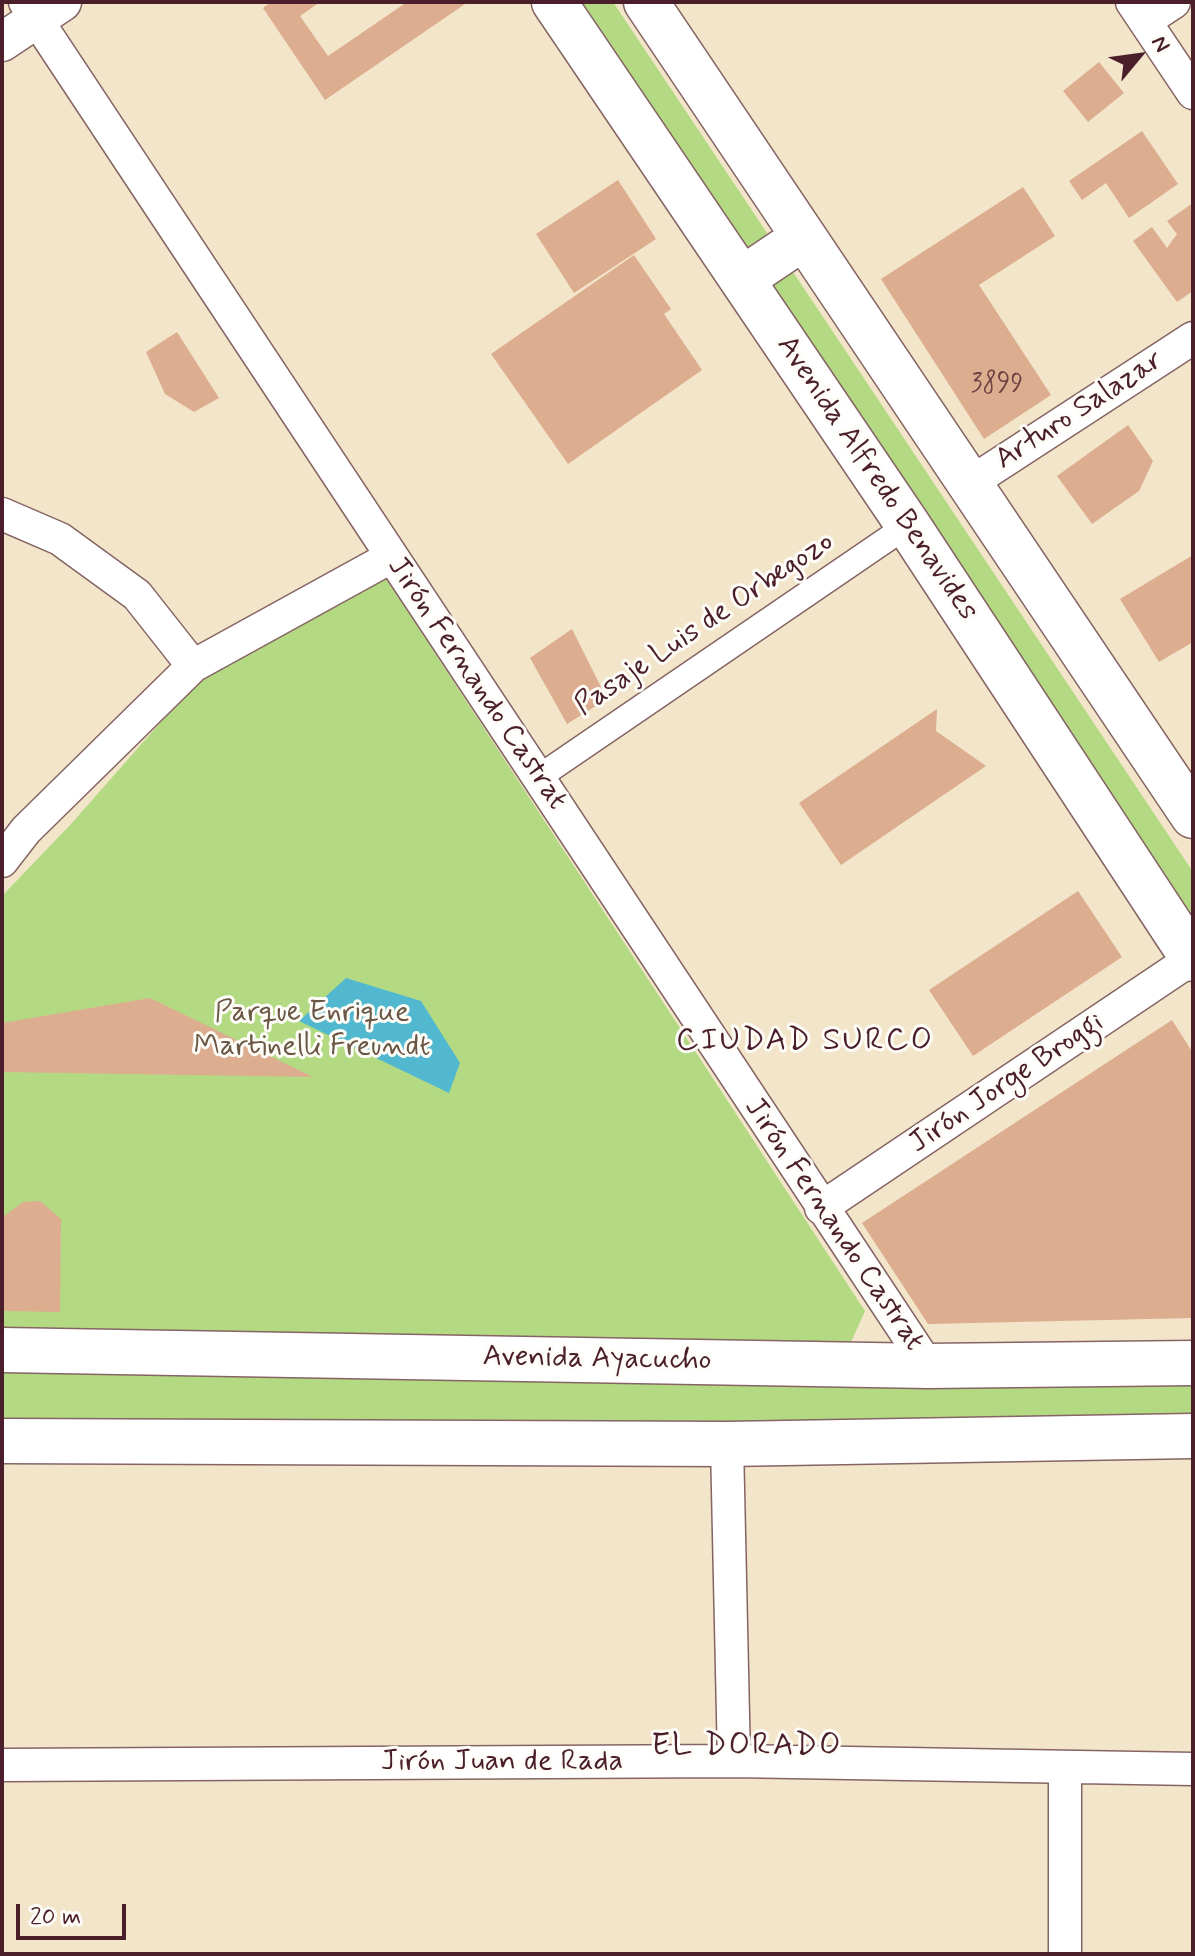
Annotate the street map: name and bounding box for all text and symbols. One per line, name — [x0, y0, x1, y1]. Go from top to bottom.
north arrow — [1099, 16, 1179, 96]
text: N — [1144, 31, 1176, 58]
street label: Avenida Alfredo Benavides — [767, 330, 985, 628]
street label: Arturo Salazar — [989, 343, 1171, 479]
house number: 3899 — [971, 370, 1023, 402]
street label: Pasaje Luis de Orbegozo — [569, 525, 841, 725]
street label: Jirón Fernando Castrat — [378, 551, 574, 817]
park label: Parque Enrique Martinelli Freundt — [193, 996, 431, 1066]
street label: Jirón Jorge Broggi — [903, 1006, 1111, 1162]
district label: CIUDAD SURCO — [678, 1023, 932, 1061]
street label: Jirón Fernando Castrat — [735, 1092, 931, 1358]
street label: Avenida Ayacucho — [482, 1340, 712, 1380]
district label: EL DORADO — [652, 1728, 842, 1766]
street label: Jirón Juan de Rada — [381, 1745, 623, 1781]
scale bar — [20, 1888, 130, 1938]
text: 20 m — [30, 1902, 81, 1933]

